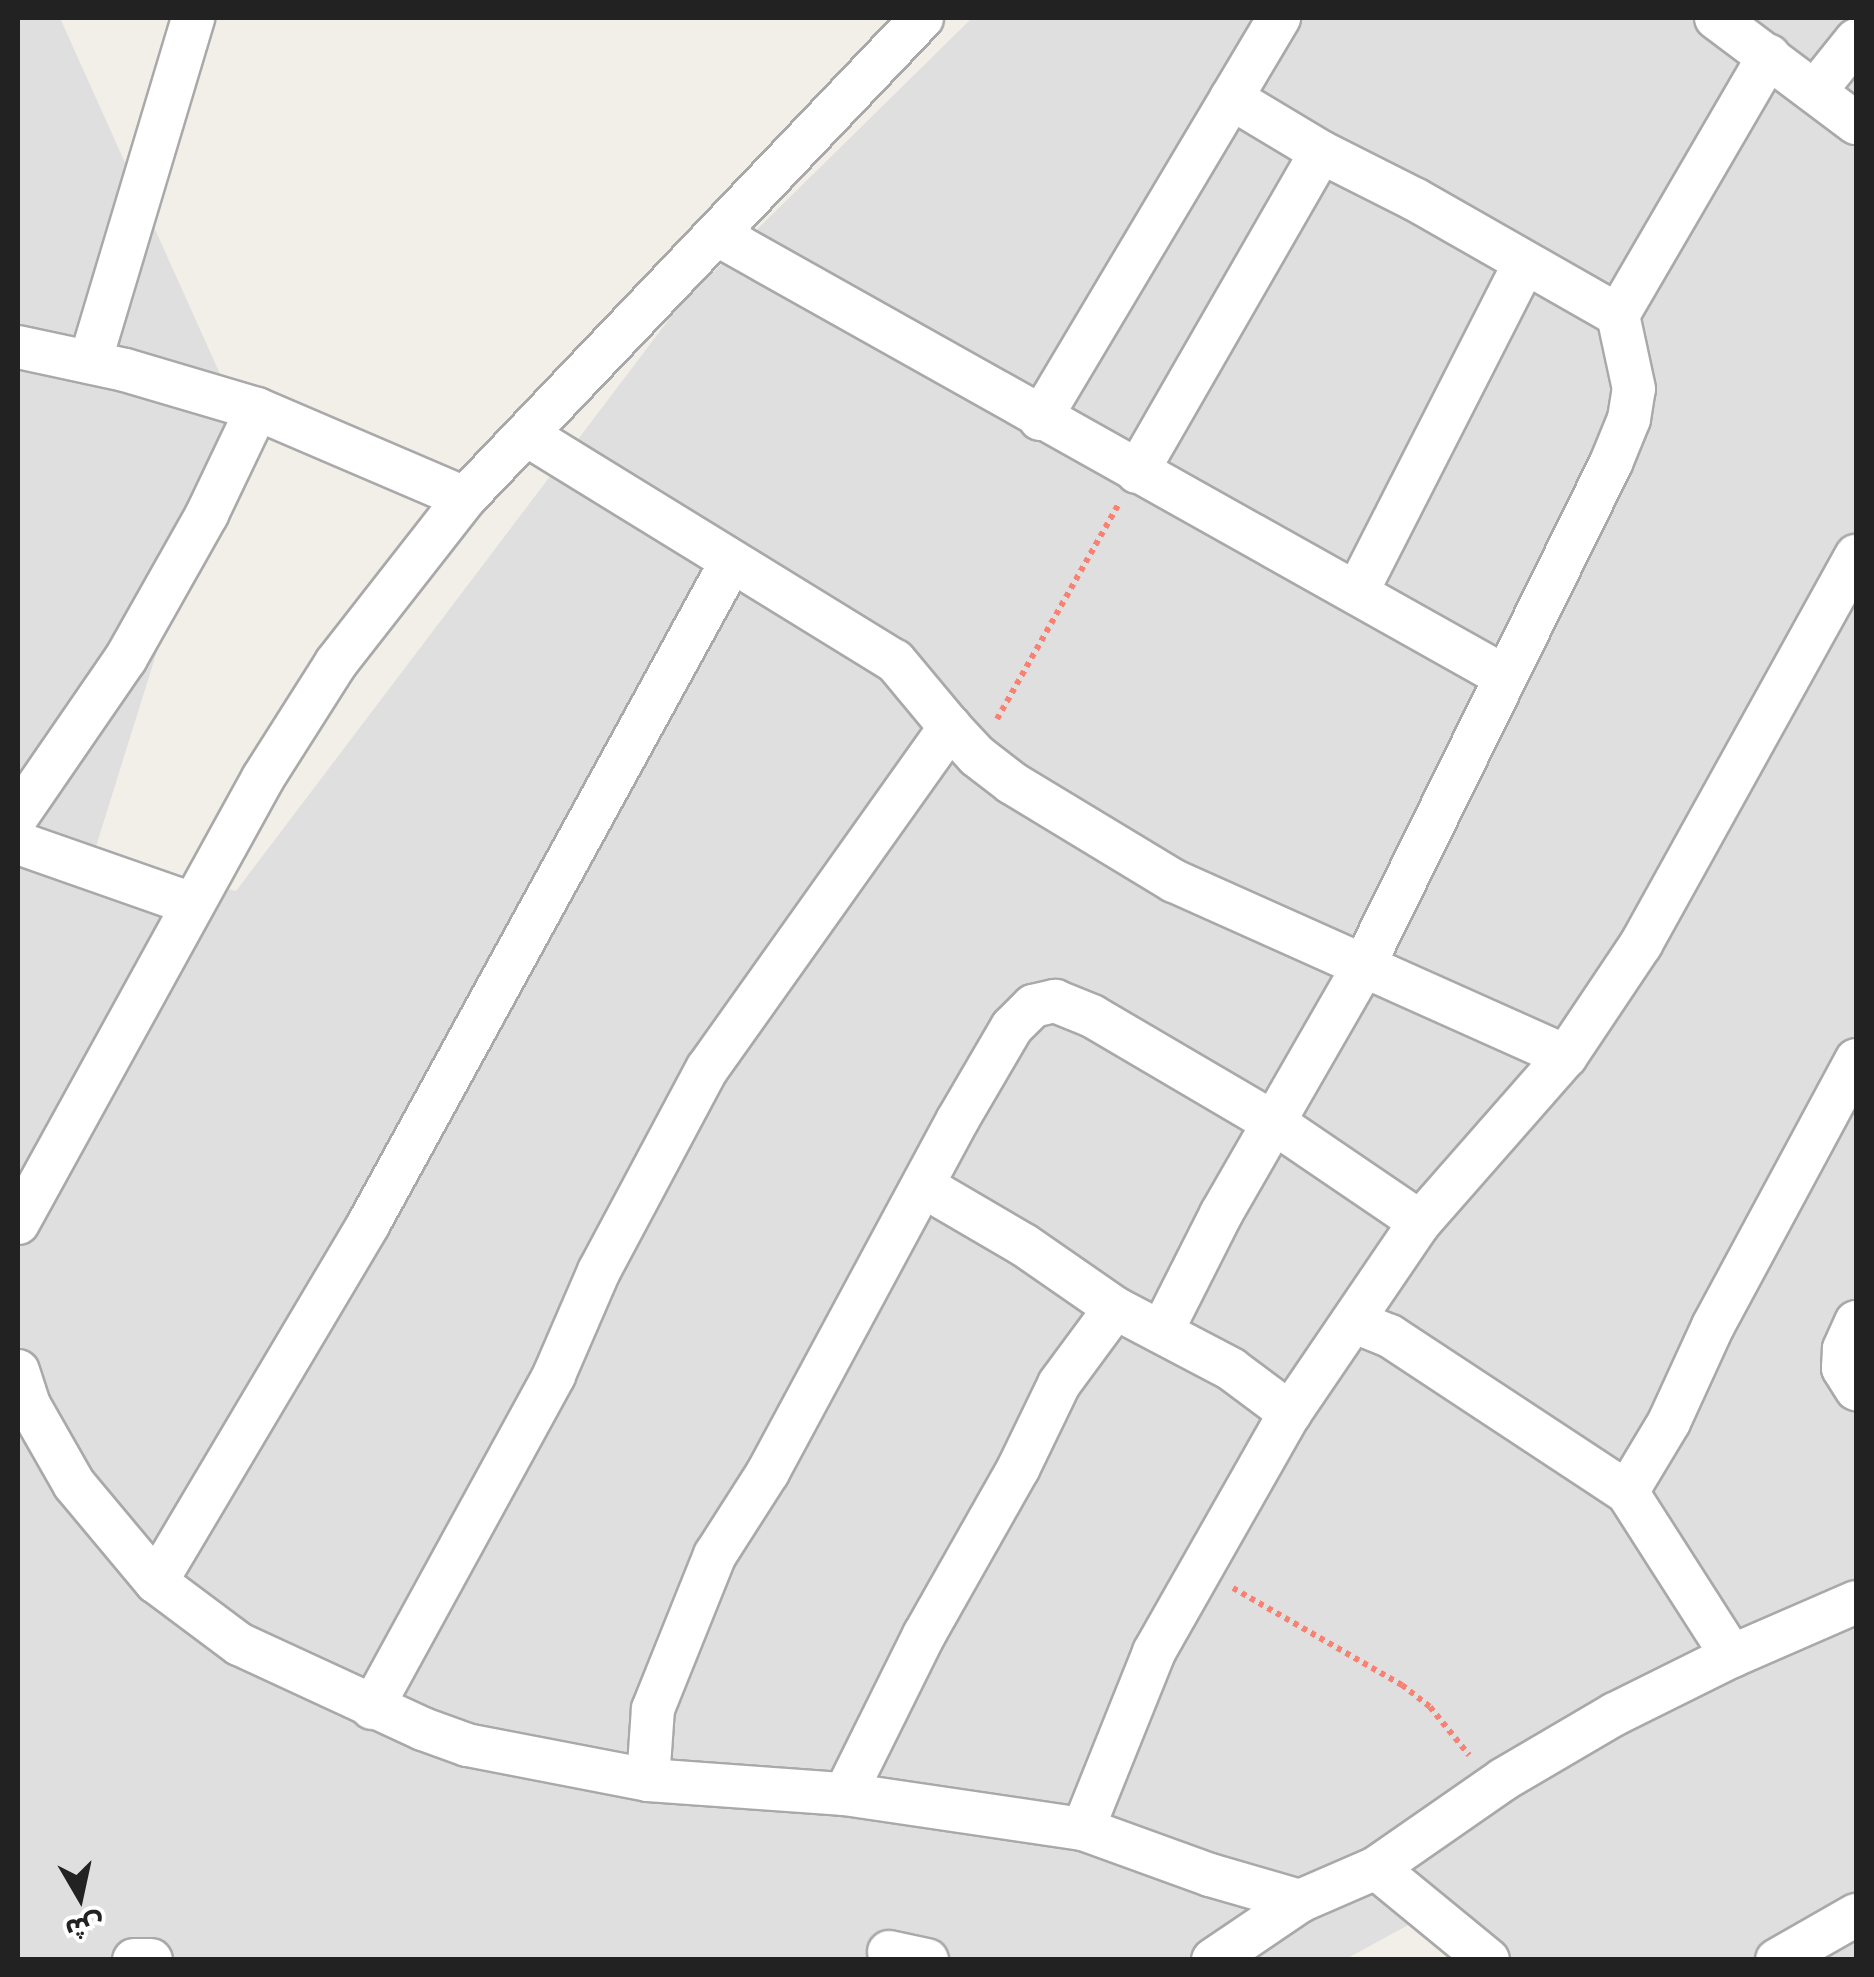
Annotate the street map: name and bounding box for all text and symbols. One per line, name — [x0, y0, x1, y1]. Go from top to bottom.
north arrow — [30, 1847, 130, 1947]
text: ش — [63, 1908, 106, 1946]

